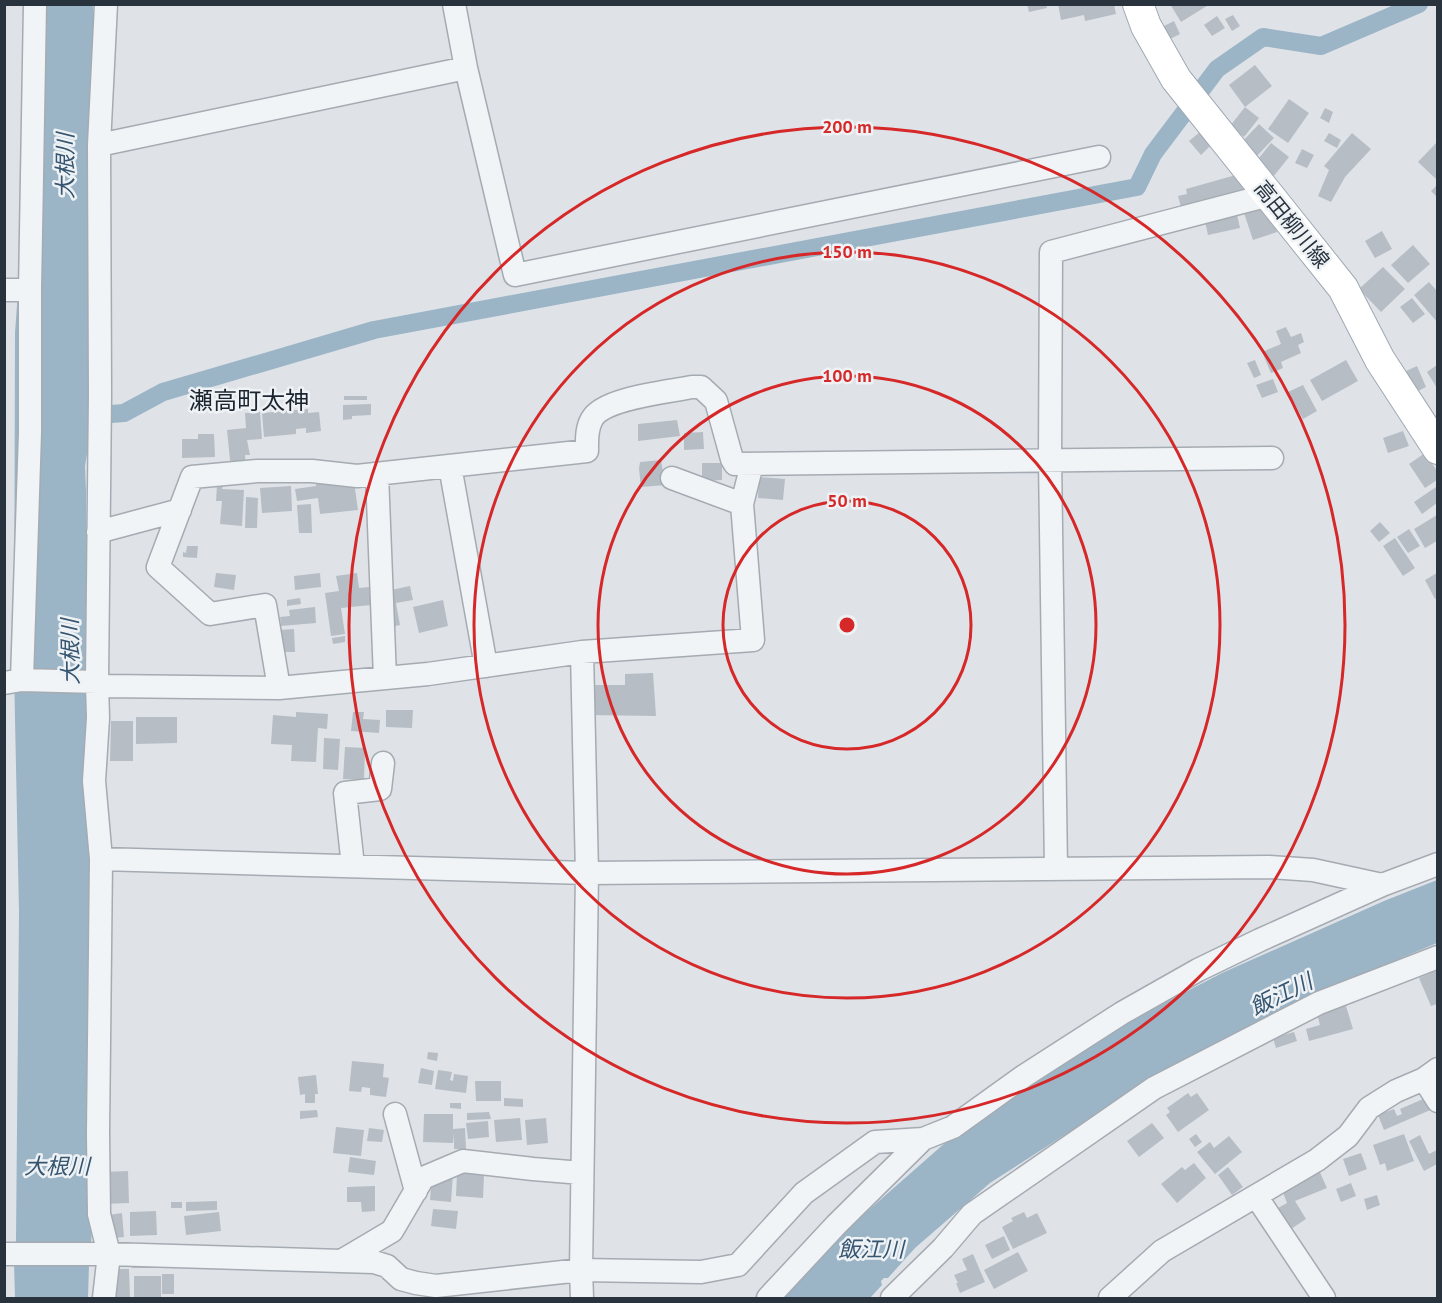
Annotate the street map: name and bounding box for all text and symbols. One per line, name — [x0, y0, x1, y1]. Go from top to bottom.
text: 200 m — [822, 115, 872, 138]
water label: 大根川 — [51, 131, 79, 199]
street label: 高田柳川線 — [1248, 175, 1336, 273]
text: 150 m — [822, 240, 872, 263]
text: 100 m — [822, 364, 872, 387]
district label: 瀬高町太神 — [189, 385, 309, 416]
text: 50 m — [827, 489, 867, 512]
centre of rings — [837, 615, 857, 635]
water label: 大根川 — [55, 617, 85, 685]
water label: 飯江川 — [1245, 966, 1319, 1021]
water label: 大根川 — [24, 1152, 92, 1180]
water label: 飯江川 — [838, 1235, 906, 1263]

